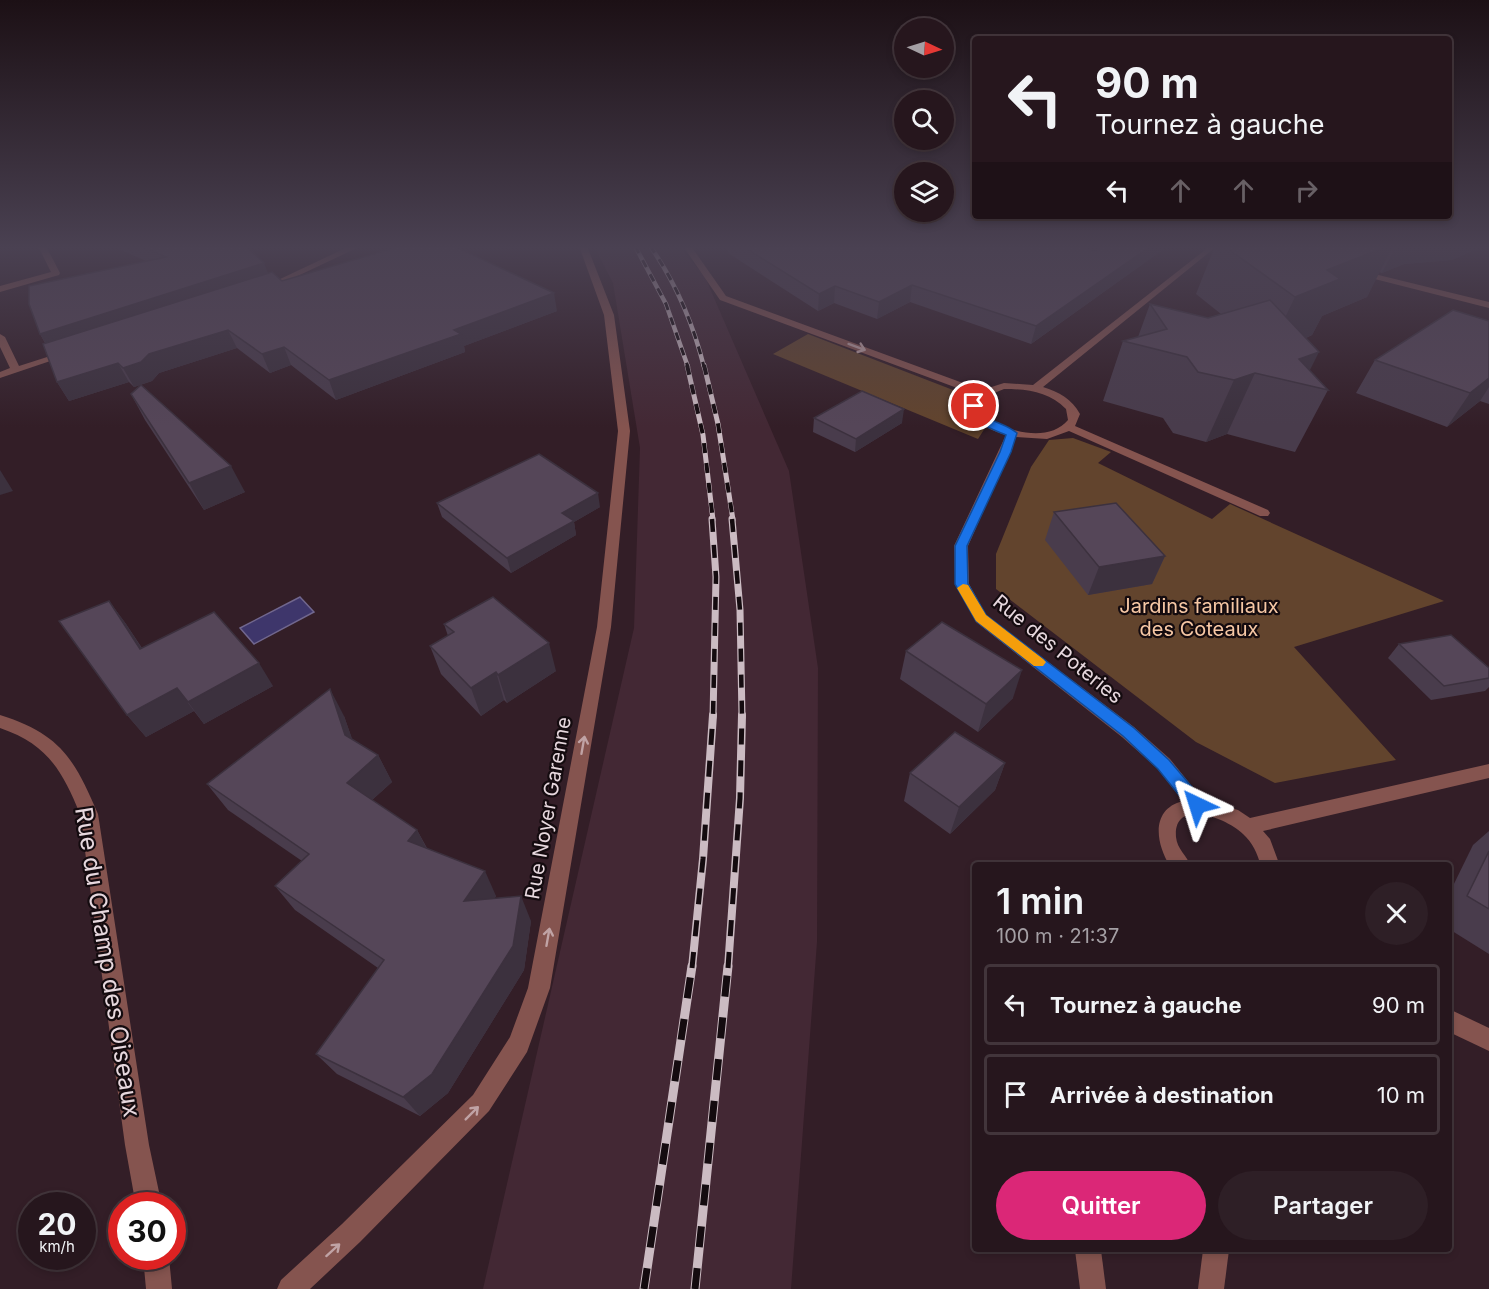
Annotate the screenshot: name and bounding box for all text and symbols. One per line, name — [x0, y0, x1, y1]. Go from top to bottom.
north arrow — [894, 18, 954, 78]
map controls — [894, 18, 954, 222]
text: 90 m — [1095, 57, 1199, 108]
icon: left — [996, 60, 1074, 138]
button: search — [894, 90, 954, 150]
text: Tournez à gauche — [1095, 108, 1324, 141]
button: layers — [894, 162, 954, 222]
icon: left — [1101, 174, 1134, 207]
icon: ahead — [1164, 174, 1197, 207]
icon: ahead — [1227, 174, 1260, 207]
icon: right — [1290, 174, 1323, 207]
one-way arrow — [847, 342, 866, 353]
pin — [948, 380, 999, 431]
icon: arrive — [957, 389, 990, 422]
street label: Rue des Poteries — [988, 589, 1128, 709]
park label: Jardins familiaux des Coteaux — [1119, 594, 1279, 641]
street label: Rue Noyer Garenne — [520, 715, 576, 901]
one-way arrow — [577, 735, 588, 755]
position arrow — [1165, 773, 1229, 837]
street label: Rue du Champ des Oiseaux — [69, 805, 147, 1119]
text: 1 min — [996, 879, 1084, 923]
button: close — [1365, 882, 1428, 945]
text: 100 m · 21:37 — [996, 924, 1119, 948]
one-way arrow — [543, 927, 554, 947]
icon: left — [999, 988, 1032, 1021]
text: Tournez à gauche — [1050, 992, 1242, 1018]
text: 90 m — [1372, 992, 1425, 1018]
icon: arrive — [999, 1078, 1032, 1111]
text: Arrivée à destination — [1050, 1082, 1274, 1108]
text: 10 m — [1377, 1082, 1425, 1108]
one-way arrow — [464, 1105, 479, 1120]
button: Quitter — [996, 1171, 1206, 1240]
button: Partager — [1218, 1171, 1428, 1240]
speed limit sign: 30 — [108, 1192, 186, 1270]
text: 20 — [37, 1206, 77, 1242]
text: km/h — [39, 1237, 75, 1256]
one-way arrow — [325, 1243, 340, 1257]

